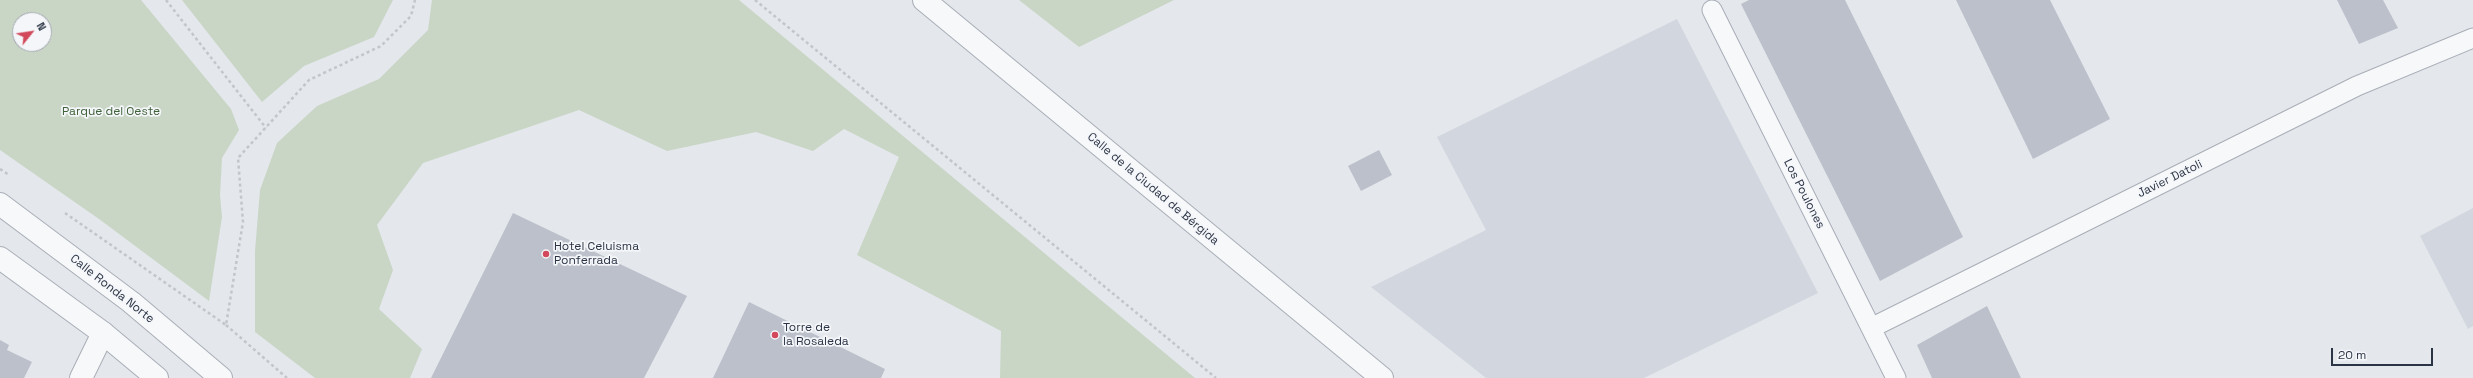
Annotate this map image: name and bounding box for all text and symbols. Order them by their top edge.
north arrow [12,12,52,52]
text: N [34,20,49,33]
park label: Parque del Oeste [62,105,160,119]
street label: Calle de la Ciudad de Bérgida [1084,130,1222,248]
street label: Los Poulones [1780,157,1828,231]
street label: Javier Datoli [2135,157,2205,201]
place label: Hotel Celuisma Ponferrada [554,240,639,268]
marker: Hotel Celuisma Ponferrada [541,249,551,259]
street label: Calle Ronda Norte [67,252,157,326]
place label: Torre de la Rosaleda [783,321,849,349]
marker: Torre de la Rosaleda [770,330,780,340]
scale bar [2333,340,2435,366]
text: 20 m [2338,347,2366,363]

